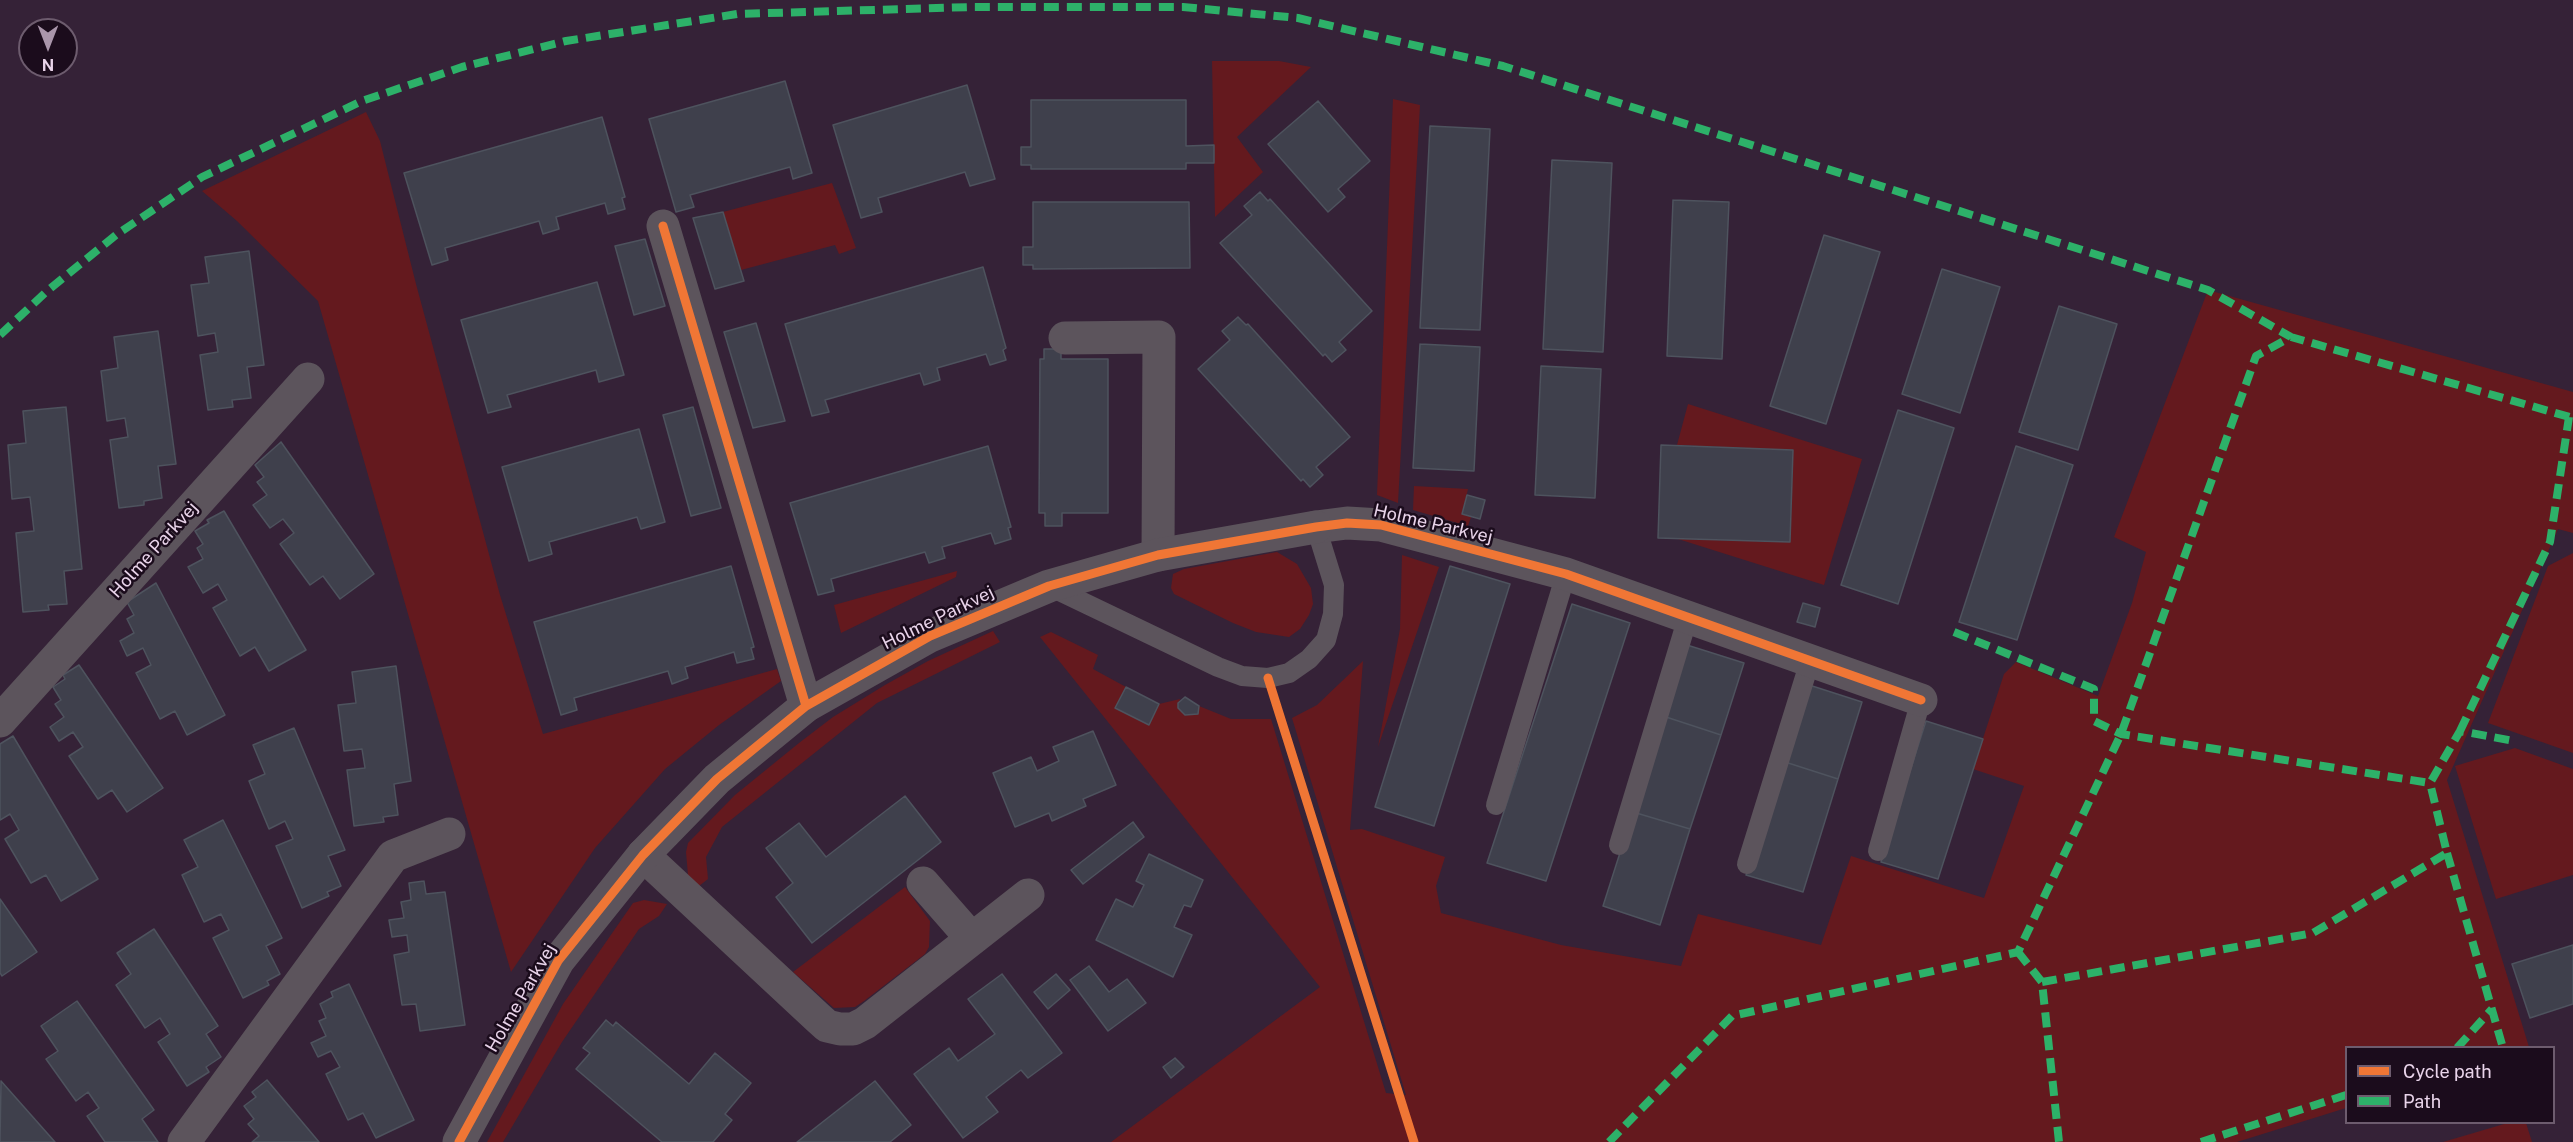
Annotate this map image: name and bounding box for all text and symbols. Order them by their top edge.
north arrow [18,18,78,78]
text: N [42,55,54,74]
street label: Holme Parkvej [105,498,203,602]
street label: Holme Parkvej [1371,500,1495,548]
street label: Holme Parkvej [879,582,997,654]
street label: Holme Parkvej [481,940,561,1056]
legend [2345,1046,2555,1124]
text: Cycle path [2403,1061,2492,1082]
text: Path [2403,1091,2441,1112]

